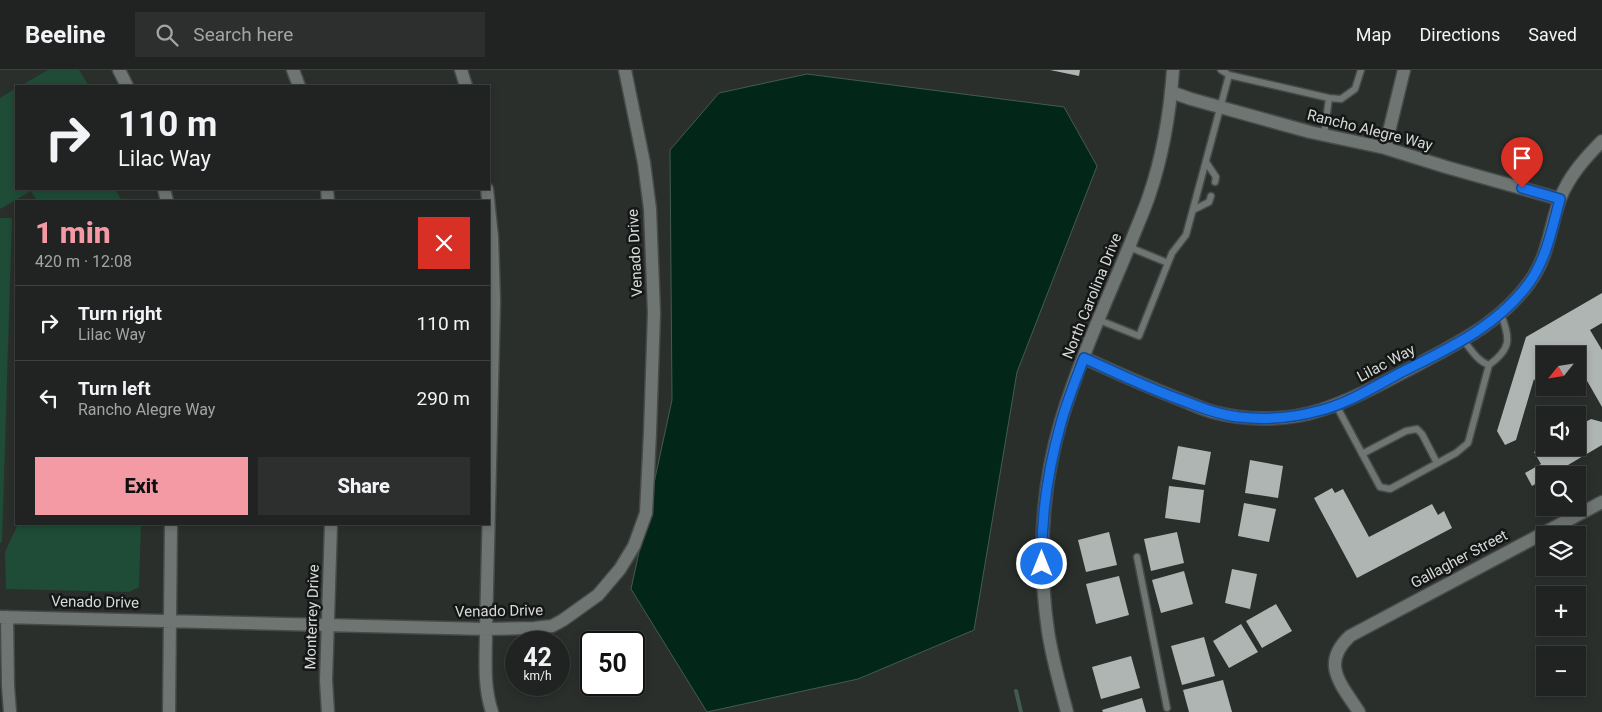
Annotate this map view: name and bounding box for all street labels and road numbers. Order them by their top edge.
street label: Rancho Alegre Way [1305,106,1435,154]
street label: Venado Drive [624,209,646,297]
street label: North Carolina Drive [1059,230,1125,362]
street label: Lilac Way [1354,340,1418,386]
street label: Gallagher Street [1408,526,1510,592]
street label: Monterrey Drive [301,564,323,670]
street label: Venado Drive [51,592,139,612]
street label: Venado Drive [455,601,543,621]

